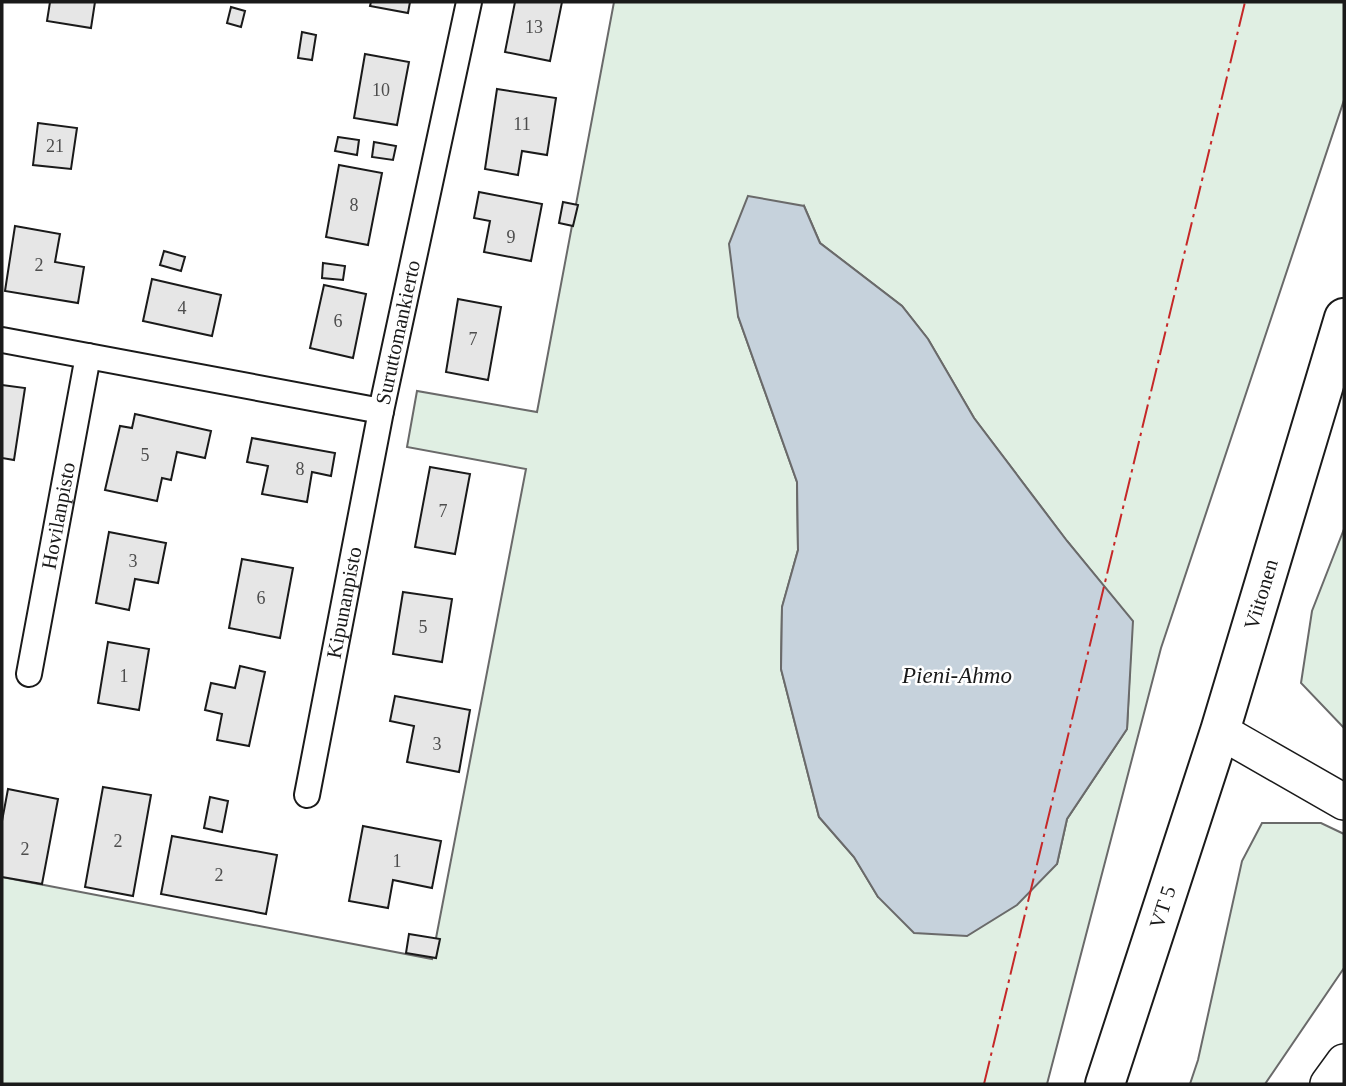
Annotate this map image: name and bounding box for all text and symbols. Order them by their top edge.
house number: 13 [525,17,543,37]
house number: 10 [372,80,390,100]
house number: 11 [513,114,531,134]
house number: 21 [46,136,64,156]
house number: 8 [350,195,359,215]
house number: 9 [507,227,516,247]
house number: 2 [35,255,44,275]
street label: Suruttomankierto [371,258,425,407]
house number: 4 [178,298,187,318]
house number: 6 [334,311,343,331]
house number: 7 [469,329,478,349]
house number: 5 [141,445,150,465]
house number: 8 [296,459,305,479]
street label: Hovilanpisto [37,460,80,571]
house number: 7 [439,501,448,521]
street label: Kipunanpisto [322,545,367,660]
house number: 3 [129,551,138,571]
street label: Viitonen [1239,556,1283,632]
house number: 6 [257,588,266,608]
house number: 5 [419,617,428,637]
water label: Pieni-Ahmo [901,663,1012,688]
house number: 1 [120,666,129,686]
house number: 3 [433,734,442,754]
house number: 2 [114,831,123,851]
house number: 2 [21,839,30,859]
house number: 1 [393,851,402,871]
house number: 2 [215,865,224,885]
street label: VT 5 [1144,883,1181,931]

